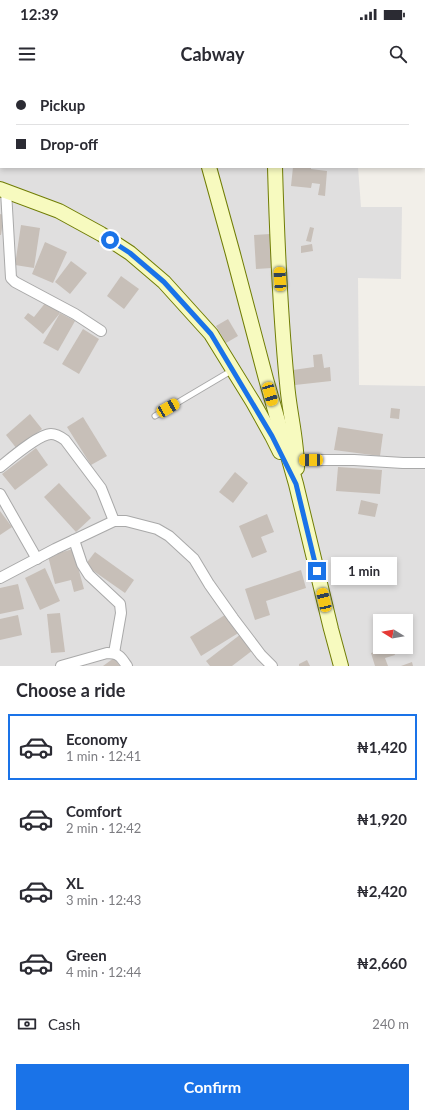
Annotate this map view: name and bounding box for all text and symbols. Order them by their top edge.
text: 12:39 [20,5,59,23]
icon: menu [16,43,38,65]
text: Cabway [181,43,244,65]
icon: search [387,43,409,65]
text: Pickup [40,96,85,114]
text: Drop-off [40,135,98,153]
route start [101,231,119,249]
car [273,267,287,291]
car [261,381,279,407]
car [155,397,181,419]
car [299,454,323,466]
callout: 1 min [331,557,397,585]
route end [308,562,326,580]
text: 1 min [348,563,380,579]
car [315,587,333,613]
north arrow [373,614,413,654]
map controls [373,614,413,654]
text: Choose a ride [16,679,125,701]
icon: car [18,729,54,765]
text: Economy [66,730,127,748]
text: ₦1,420 [357,738,407,756]
text: 1 min · 12:41 [66,748,141,764]
icon: car [18,801,54,837]
text: Comfort [66,802,122,820]
text: ₦1,920 [357,810,407,828]
text: 2 min · 12:42 [66,820,141,836]
icon: car [18,873,54,909]
text: XL [66,874,84,892]
text: ₦2,420 [357,882,407,900]
text: 3 min · 12:43 [66,892,141,908]
icon: car [18,945,54,981]
text: Green [66,946,107,964]
text: ₦2,660 [357,954,407,972]
text: 4 min · 12:44 [66,964,141,980]
icon: cash [16,1013,38,1035]
text: Cash [48,1015,80,1033]
text: 240 m [372,1016,409,1032]
button: Confirm [16,1064,409,1110]

